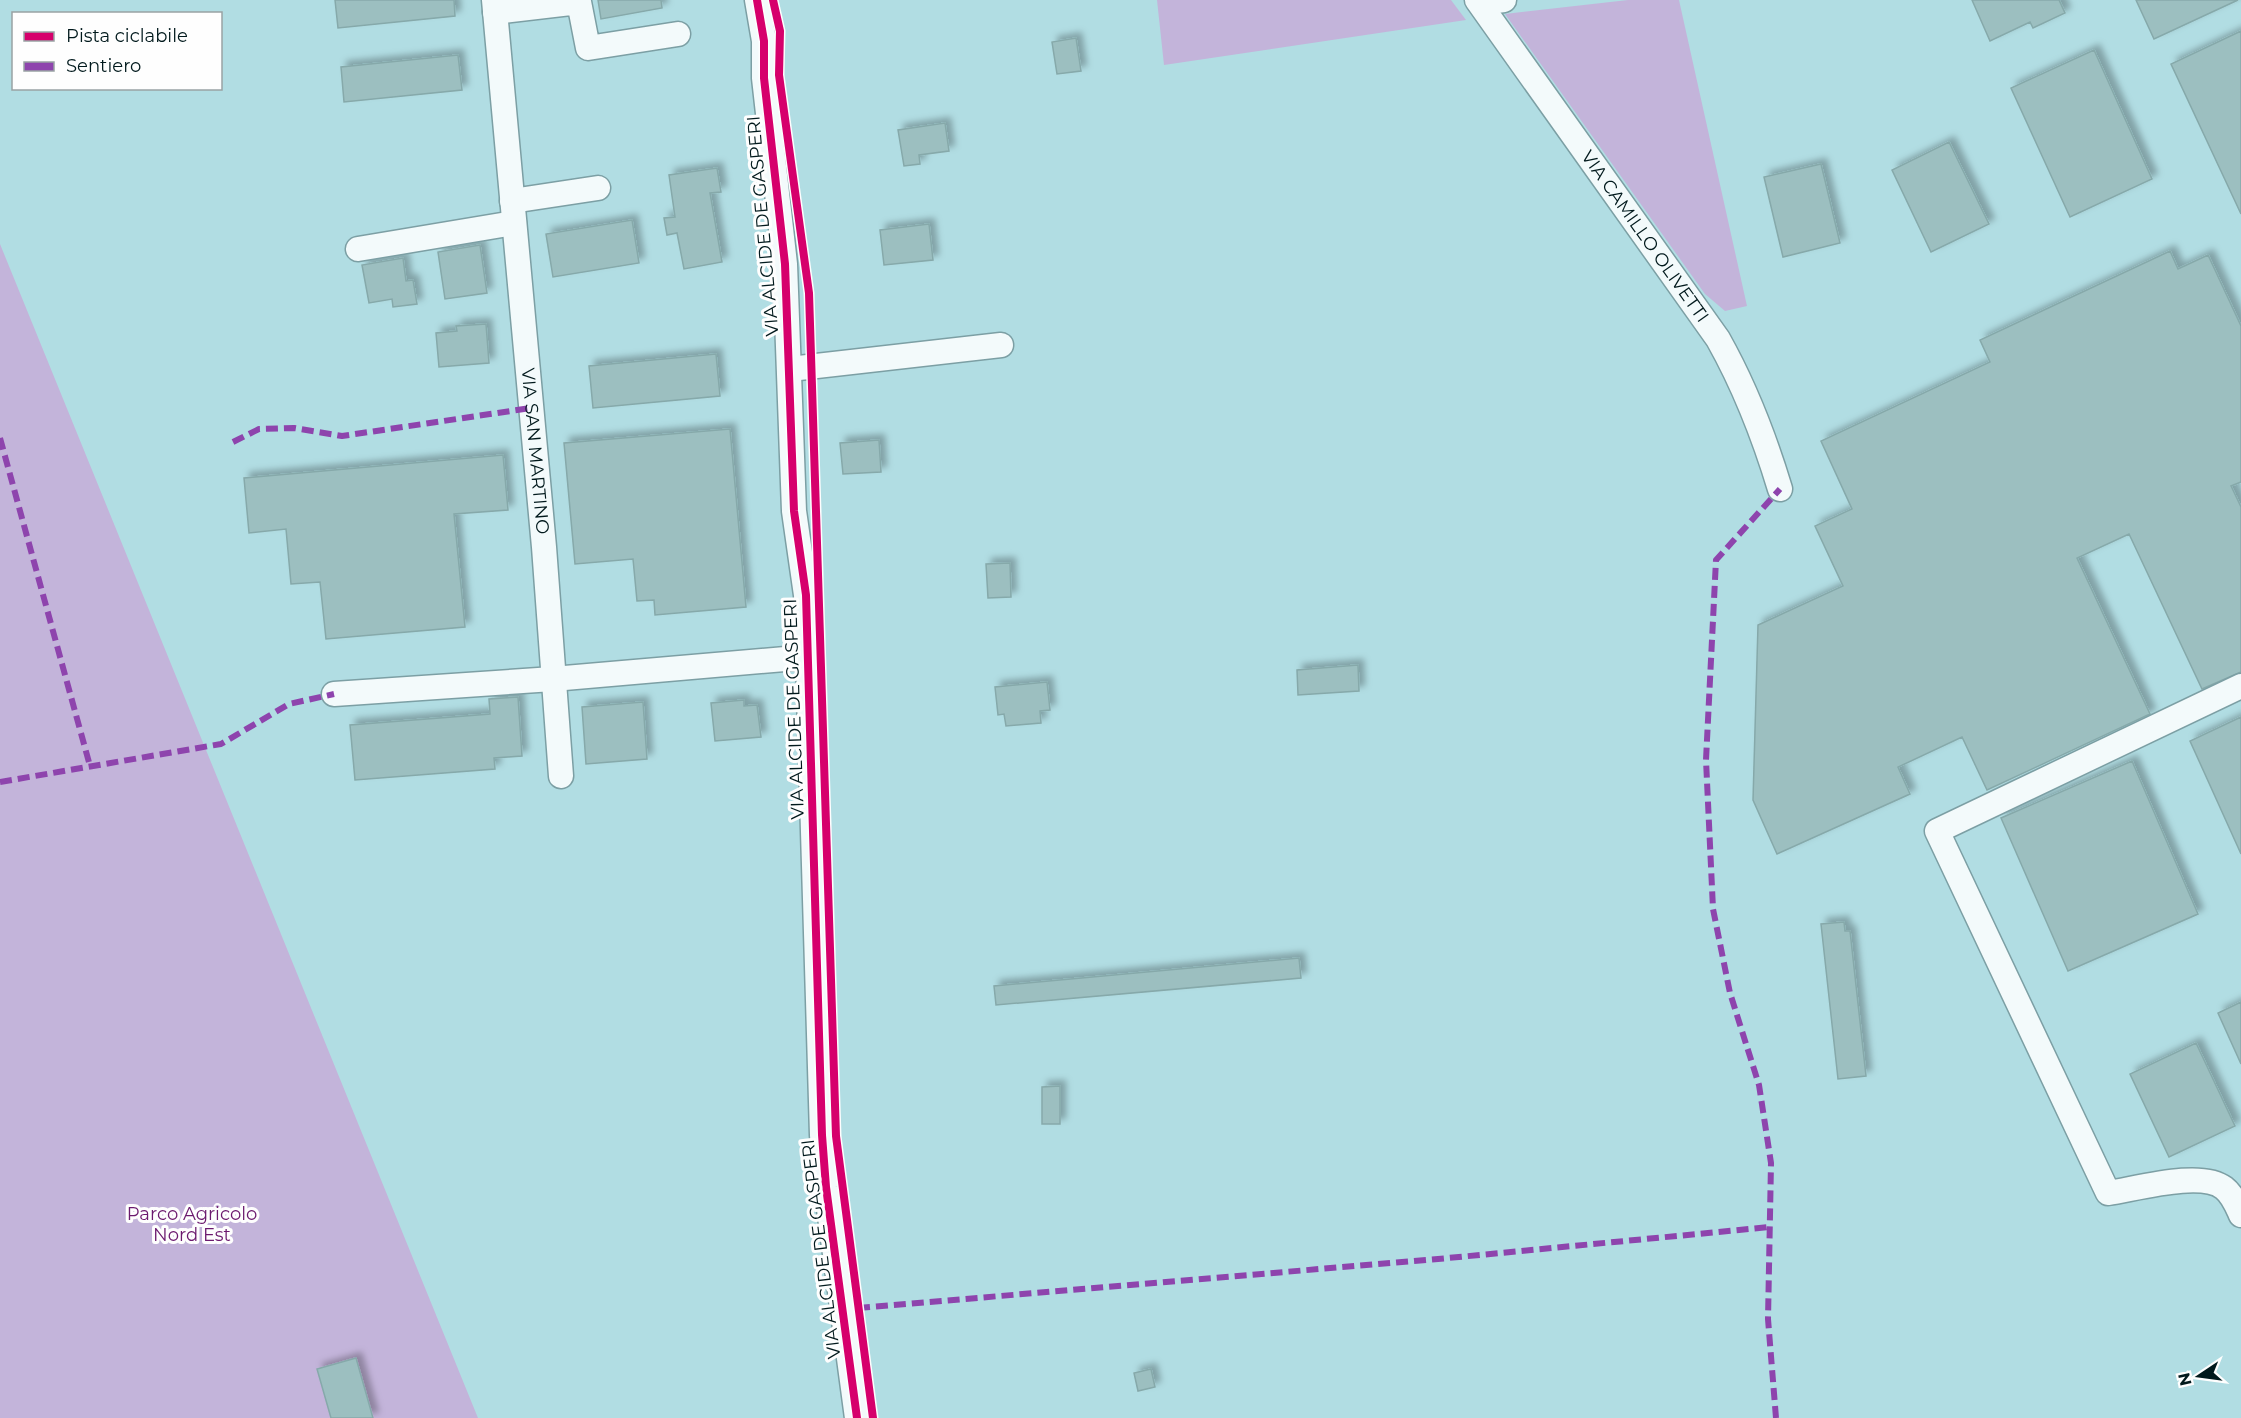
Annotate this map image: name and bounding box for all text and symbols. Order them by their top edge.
legend [12,12,222,90]
text: Pista ciclabile [66,25,188,47]
text: Sentiero [66,55,141,77]
street label: VIA ALCIDE DE GASPERI [742,115,784,337]
street label: VIA CAMILLO OLIVETTI [1576,146,1714,327]
street label: VIA SAN MARTINO [517,367,554,535]
street label: VIA ALCIDE DE GASPERI [779,598,809,820]
street label: VIA ALCIDE DE GASPERI [797,1138,845,1360]
park label: Parco Agricolo Nord Est [127,1203,257,1246]
north arrow [2169,1346,2229,1406]
text: N [2174,1371,2196,1388]

